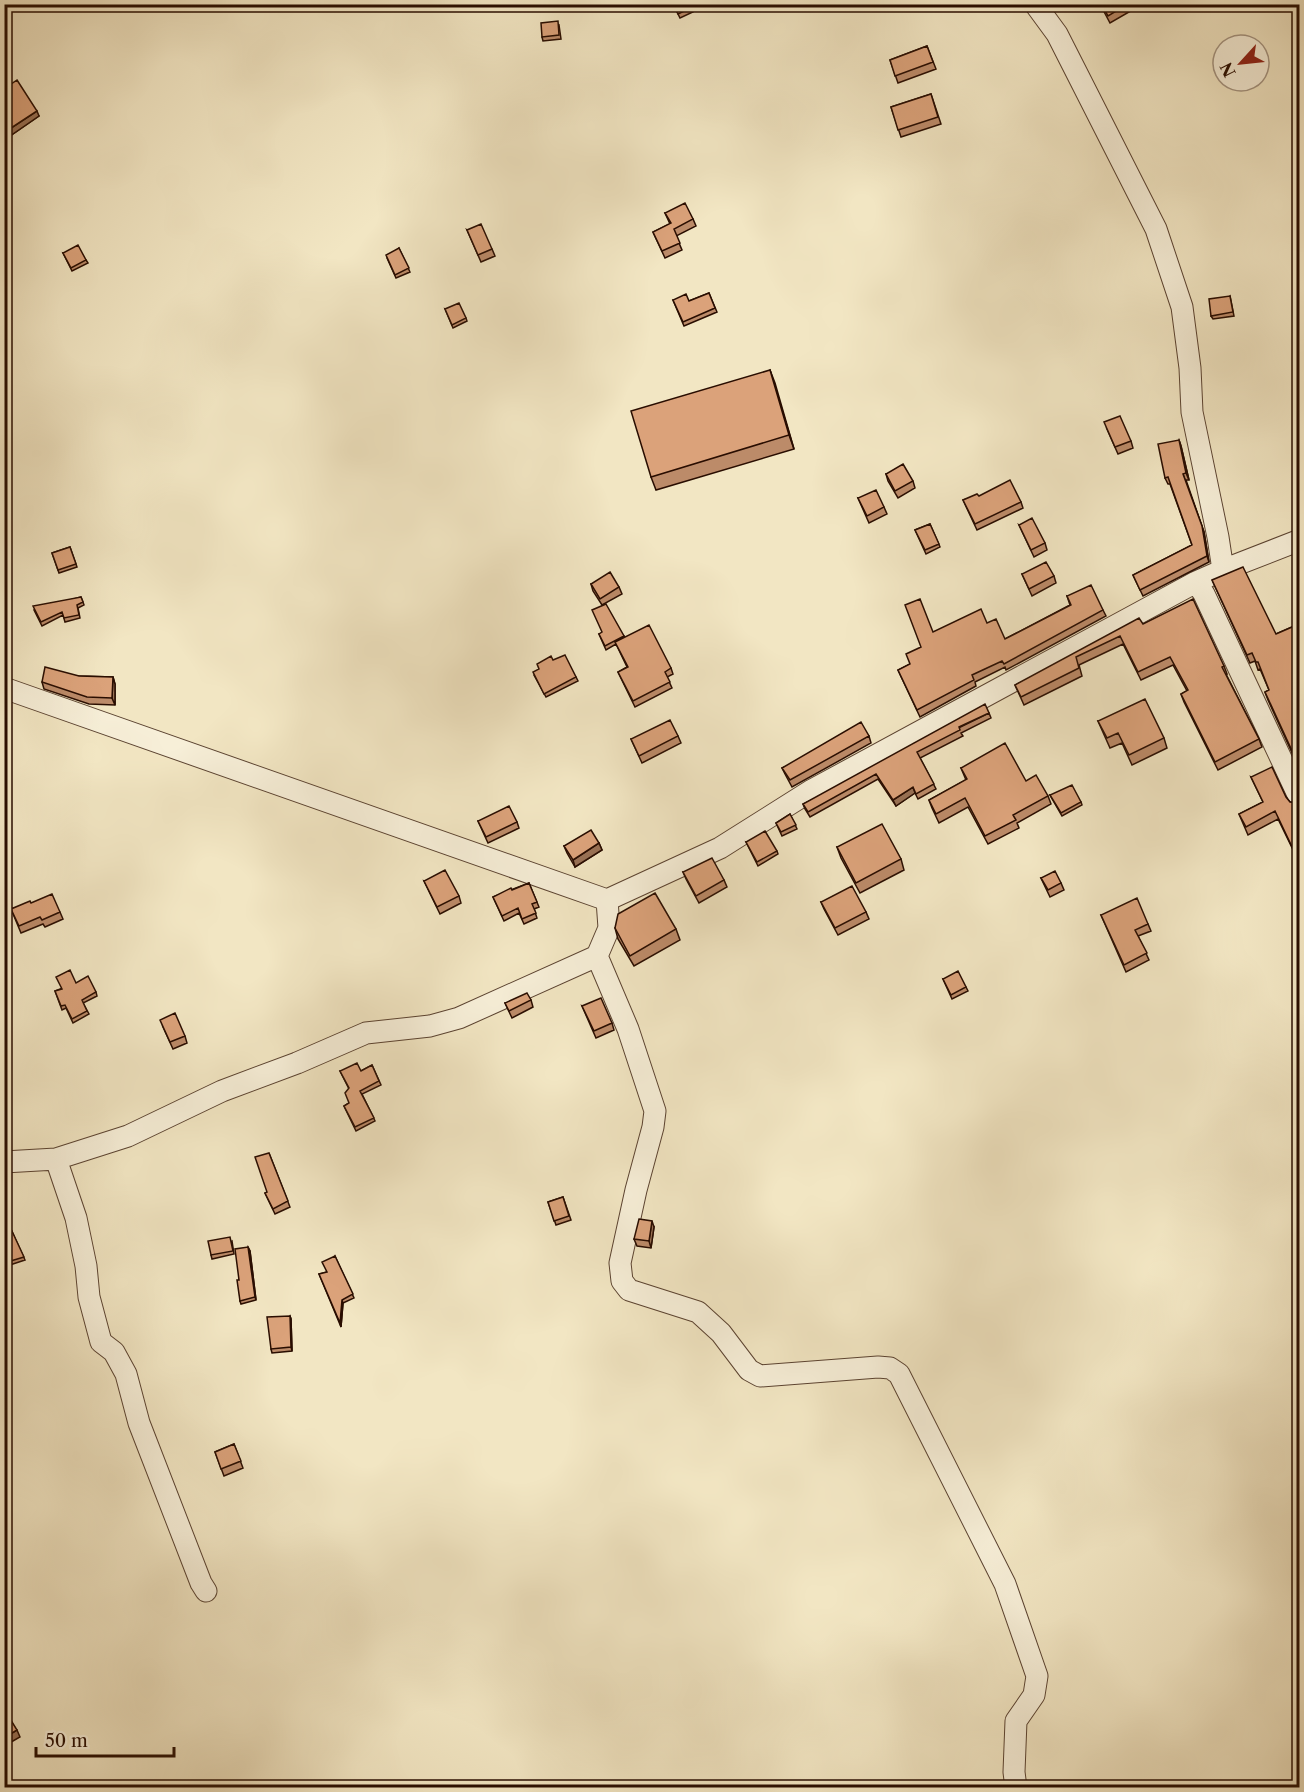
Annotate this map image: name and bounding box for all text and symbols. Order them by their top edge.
north arrow [1211,33,1271,93]
text: N [1216,59,1240,81]
scale bar [36,1720,174,1758]
text: 50 m [45,1730,88,1752]

